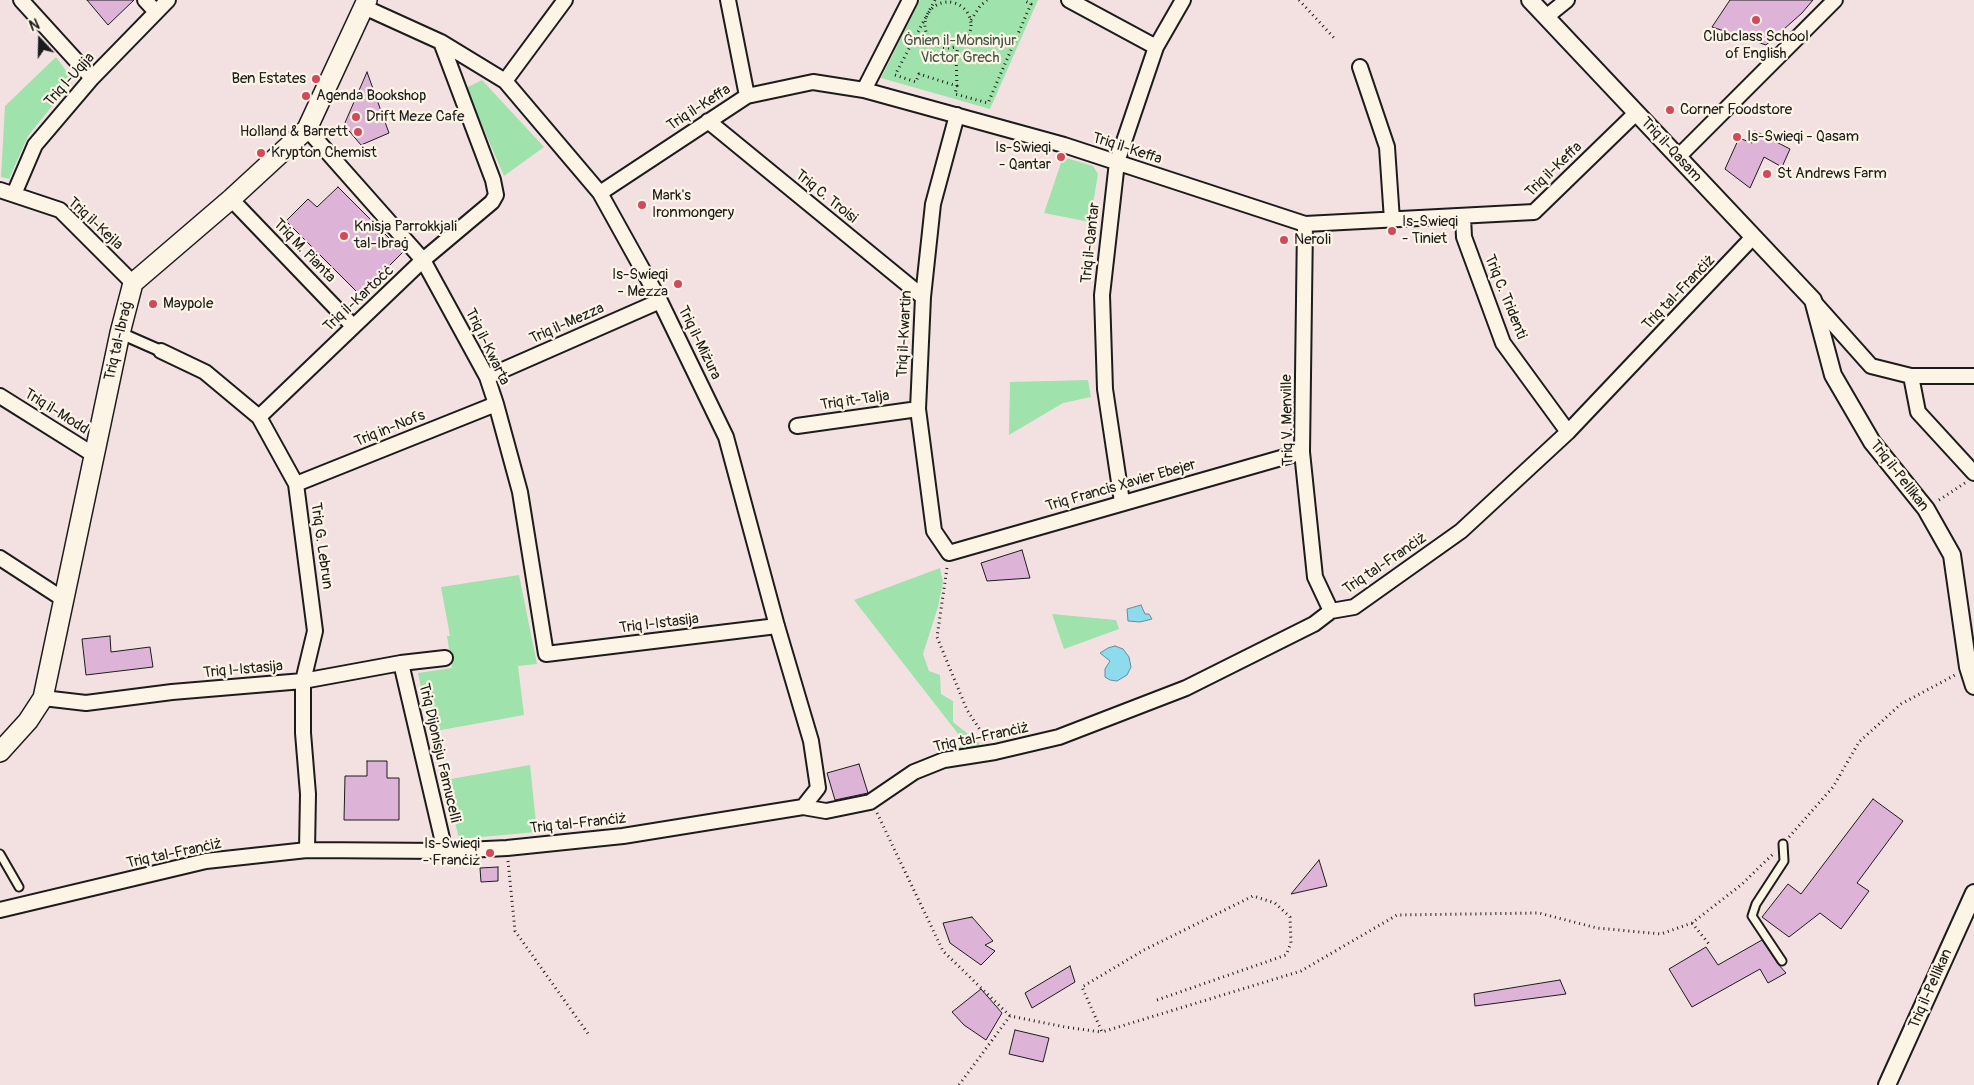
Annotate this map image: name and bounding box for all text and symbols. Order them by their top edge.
marker: Clubclass School of English [1750,14,1762,26]
north arrow [15,15,65,65]
text: N [27,16,42,35]
place label: Clubclass School of English [1703,28,1809,63]
park label: Ġnien il-Monsinjur Victor Grech [903,32,1017,67]
street label: Triq l-Uqija [41,49,99,111]
place label: Ben Estates [231,70,306,88]
marker: Ben Estates [310,73,322,85]
street label: Triq il-Keffa [664,81,734,135]
place label: Agenda Bookshop [316,87,426,105]
marker: Agenda Bookshop [300,90,312,102]
place label: Corner Foodstore [1680,101,1792,119]
marker: Corner Foodstore [1664,104,1676,116]
place label: Drift Meze Cafe [366,108,464,126]
marker: Drift Meze Cafe [350,111,362,123]
street label: Triq il-Qasam [1636,114,1706,186]
place label: Holland & Barrett [240,123,348,141]
marker: Holland & Barrett [352,126,364,138]
place label: Is-Swieqi - Qasam [1747,128,1859,146]
street label: Triq il-Keffa [1090,129,1164,169]
marker: Is-Swieqi - Qasam [1731,131,1743,143]
place label: Is-Swieqi - Qantar [995,139,1051,174]
street label: Triq il-Keffa [1522,139,1586,201]
place label: Krypton Chemist [271,144,377,162]
marker: Krypton Chemist [255,147,267,159]
marker: Is-Swieqi - Qantar [1055,151,1067,163]
place label: St Andrews Farm [1777,165,1887,183]
street label: Triq C. Troisi [791,166,861,228]
marker: St Andrews Farm [1761,168,1773,180]
place label: Mark's Ironmongery [652,187,734,222]
street label: Triq il-Kejla [64,194,126,254]
marker: Mark's Ironmongery [636,199,648,211]
street label: Triq il-Qantar [1078,202,1104,284]
place label: Is-Swieqi - Tiniet [1402,213,1458,248]
street label: Triq M. Pianta [269,215,339,287]
place label: Knisja Parrokkjali tal-Ibraġ [354,218,457,253]
marker: Is-Swieqi - Tiniet [1386,225,1398,237]
marker: Knisja Parrokkjali tal-Ibraġ [338,230,350,242]
place label: Neroli [1294,231,1331,249]
marker: Neroli [1278,234,1290,246]
street label: Triq C. Tridenti [1480,252,1530,342]
street label: Triq tal-Franċiż [1639,252,1719,334]
street label: Triq il-Kartoċċ [320,262,398,336]
place label: Is-Swieqi - Mezza [612,266,668,301]
marker: Is-Swieqi - Mezza [672,278,684,290]
street label: Triq il-Kwartin [894,290,916,378]
place label: Maypole [163,295,213,313]
marker: Maypole [147,298,159,310]
street label: Triq tal-Ibraġ [101,300,137,382]
street label: Triq il-Mezza [527,300,607,348]
street label: Triq il-Miżura [673,303,725,383]
street label: Triq il-Kwarta [461,306,513,388]
street label: Triq V. Menville [1278,374,1298,466]
street label: Triq il-Modd [21,385,91,439]
street label: Triq it-Talja [819,387,891,415]
street label: Triq in-Nofs [352,407,428,451]
street label: Triq il-Pellikan [1866,437,1932,515]
street label: Triq Francis Xavier Ebejer [1044,456,1198,516]
street label: Triq G. Lebrun [306,502,336,590]
street label: Triq tal-Franċiż [1340,529,1430,599]
street label: Triq l-Istasija [618,610,700,638]
street label: Triq l-Istasija [202,658,284,682]
street label: Triq Dijonisju Famucelli [414,682,464,824]
street label: Triq tal-Franċiż [932,719,1030,757]
street label: Triq tal-Franċiż [529,810,627,838]
street label: Triq tal-Franċiż [125,835,223,873]
place label: Is-Swieqi - Franċiż [423,835,480,870]
marker: Is-Swieqi - Franċiż [484,847,496,859]
street label: Triq il-Pellikan [1905,946,1957,1032]

